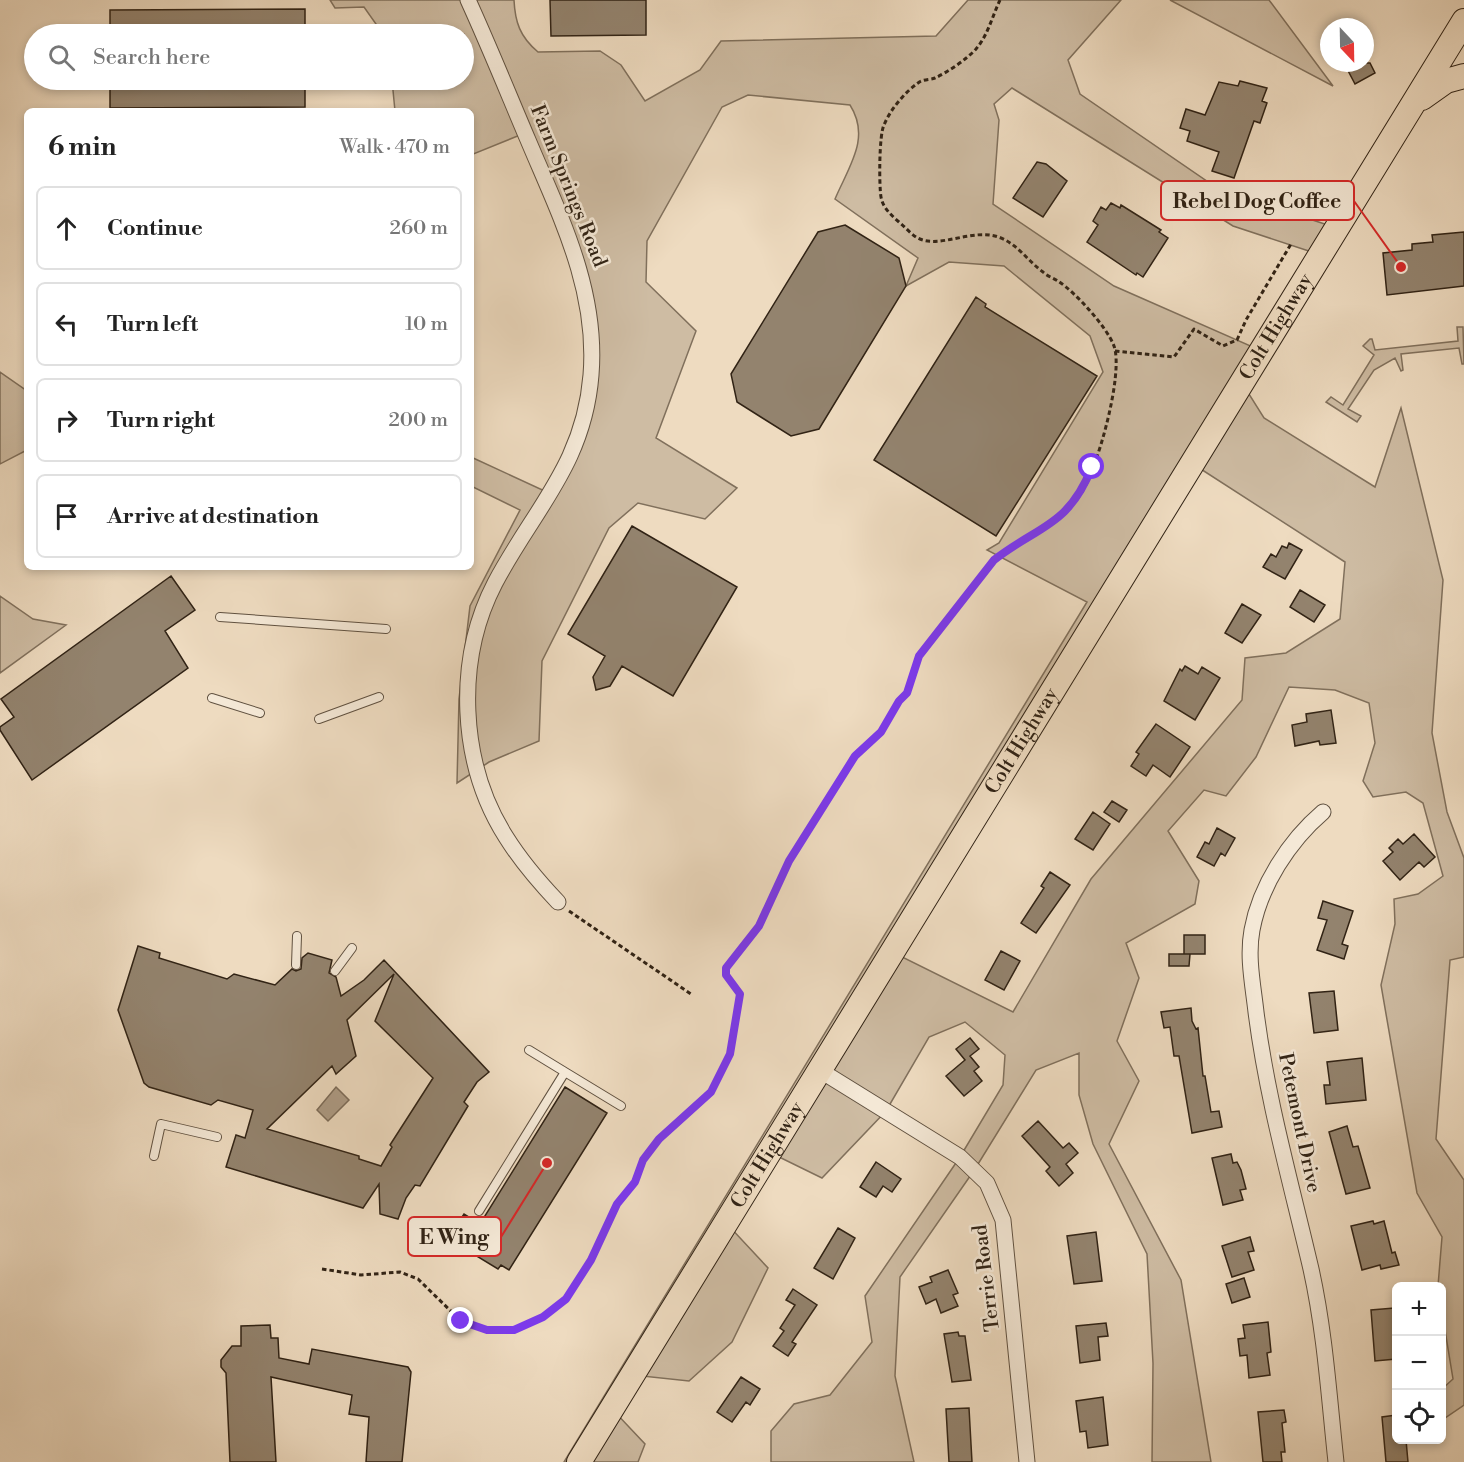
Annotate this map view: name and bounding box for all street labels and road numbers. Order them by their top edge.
street label: Farm Springs Road [524,101,612,271]
street label: Colt Highway [1234,269,1318,385]
street label: Colt Highway [980,683,1064,799]
street label: Petemont Drive [1272,1051,1326,1195]
street label: Colt Highway [725,1097,810,1213]
street label: Terrie Road [968,1222,1006,1333]

